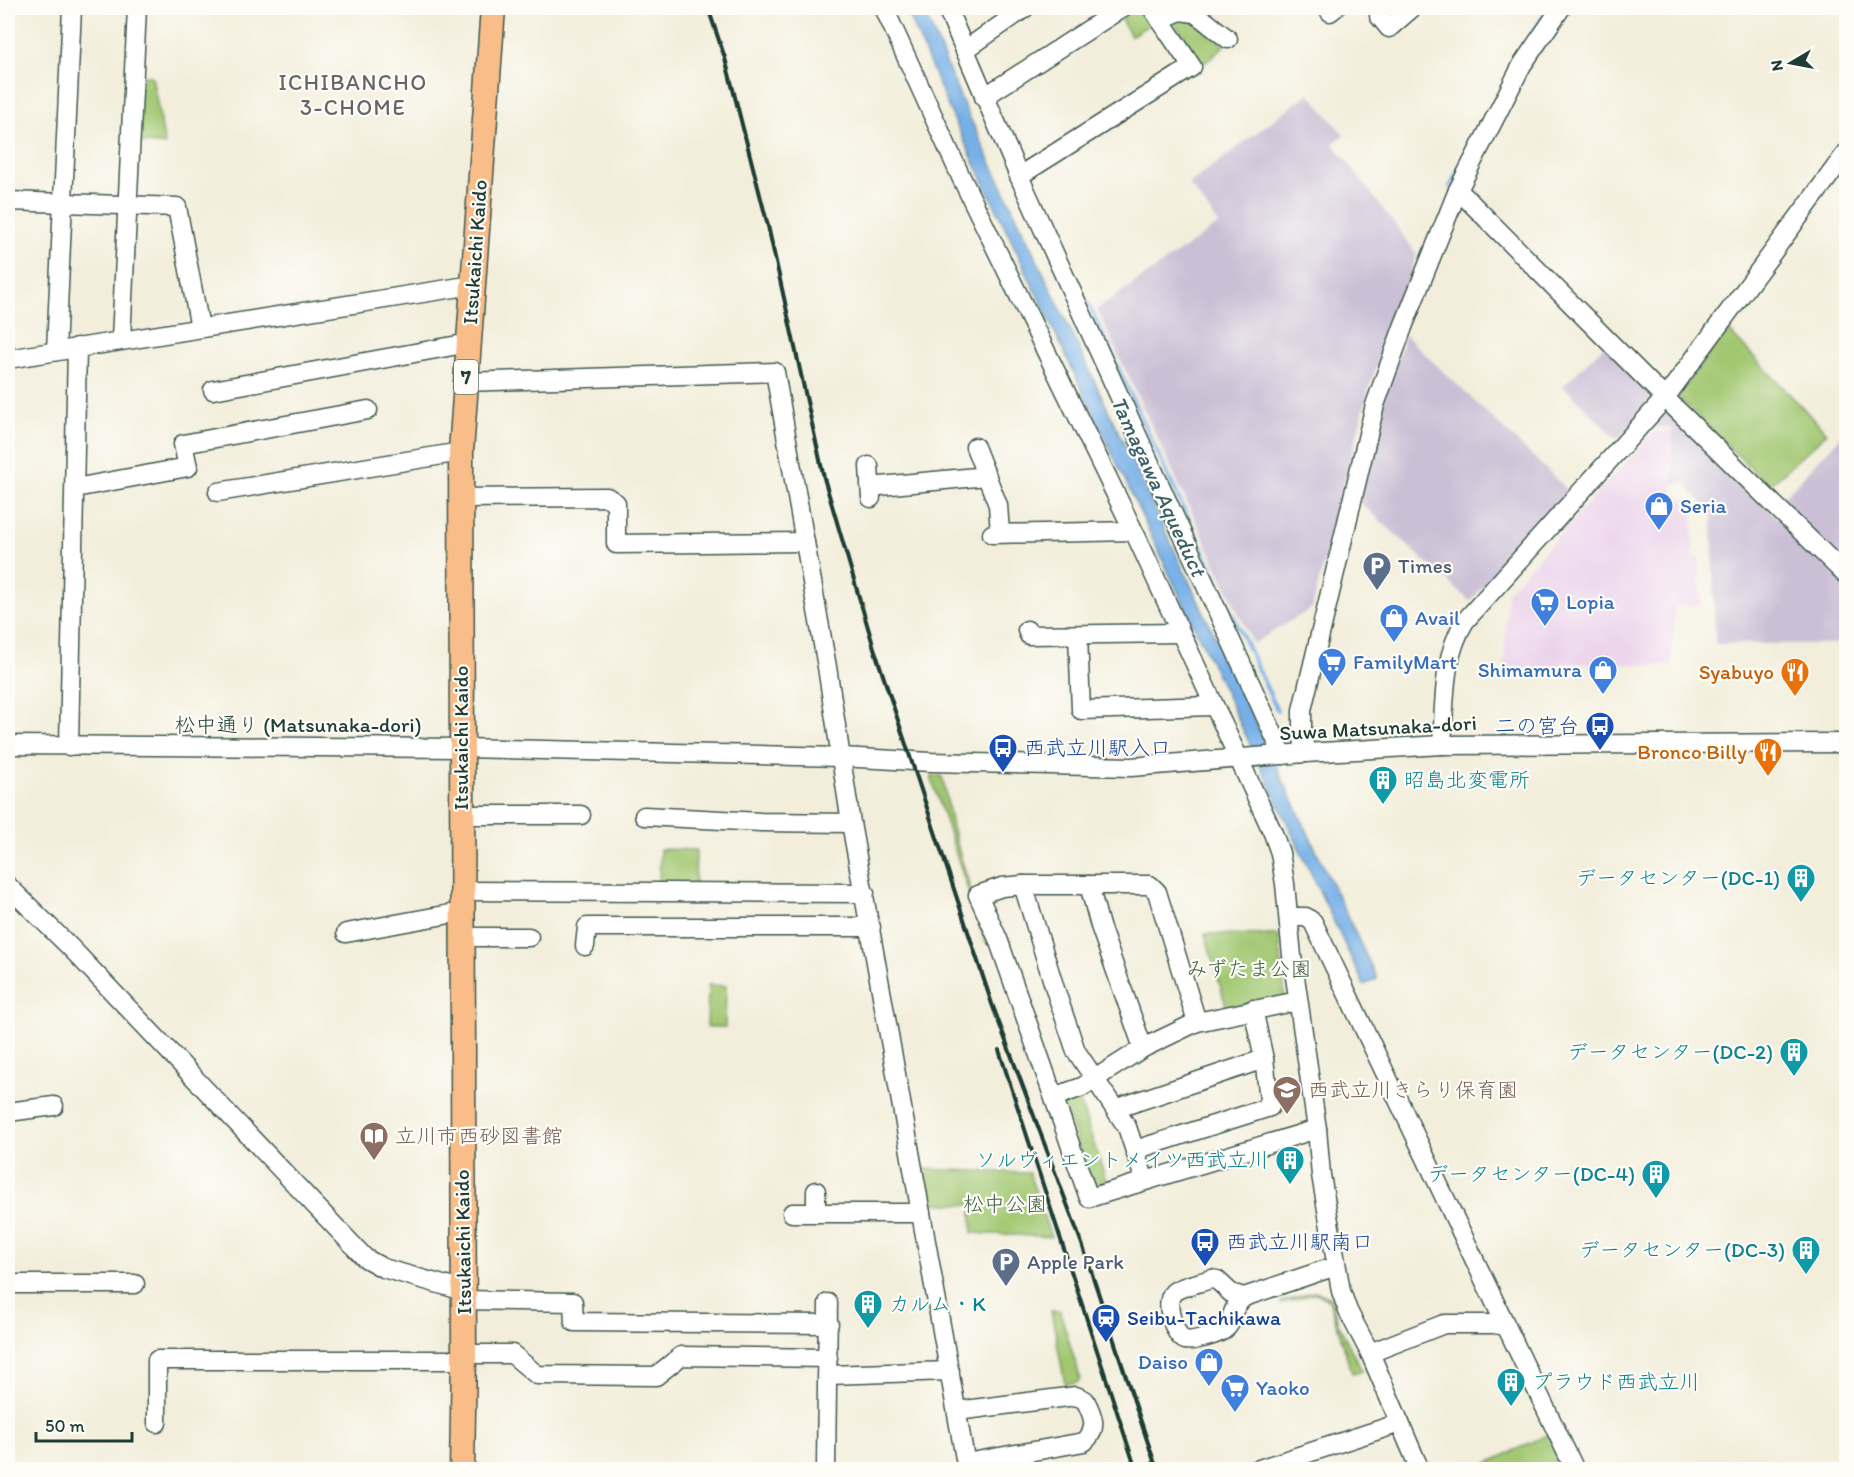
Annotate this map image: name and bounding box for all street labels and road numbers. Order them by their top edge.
street label: Itsukaichi Kaido [457,179,492,325]
road number: 7 [454,360,478,394]
street label: Itsukaichi Kaido [448,665,473,811]
street label: Suwa Matsunaka-dori [1279,710,1477,745]
street label: 松中通り (Matsunaka-dori) [174,712,422,737]
street label: Itsukaichi Kaido [449,1169,476,1315]

